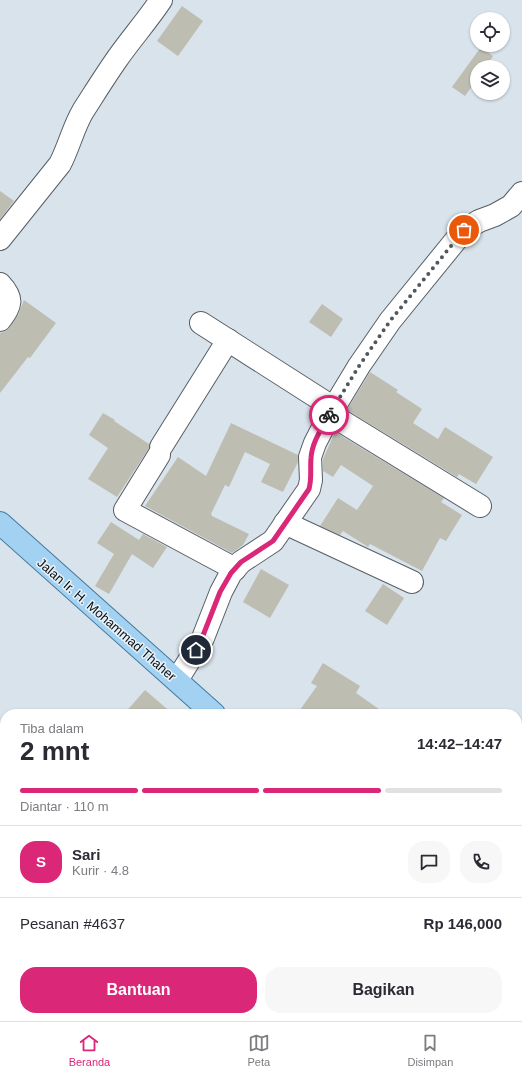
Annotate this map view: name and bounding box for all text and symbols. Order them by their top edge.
map controls [470,12,510,100]
button: locate [470,12,510,52]
button: layers [470,60,510,100]
pin [447,213,481,247]
icon: bag [453,219,475,241]
courier [309,395,349,435]
icon: bike [318,404,340,426]
street label: Jalan Ir. H. Mohammad Thaher [34,555,180,684]
pin [179,633,213,667]
icon: home [185,639,207,661]
text: Tiba dalam [20,721,84,736]
text: 14:42–14:47 [417,735,502,752]
text: 2 mnt [20,736,89,766]
text: Diantar · 110 m [20,799,109,814]
button: chat [408,841,450,883]
button: phone [460,841,502,883]
text: Sari [72,846,100,863]
text: S [36,853,46,870]
text: Kurir · 4.8 [72,863,129,878]
text: Pesanan #4637 [20,915,125,932]
text: Rp 146,000 [424,915,502,932]
button: Bantuan [20,967,257,1013]
button: Bagikan [265,967,502,1013]
tab: Beranda [69,1032,110,1068]
tab: Peta [248,1032,270,1068]
tab: Disimpan [407,1032,453,1068]

